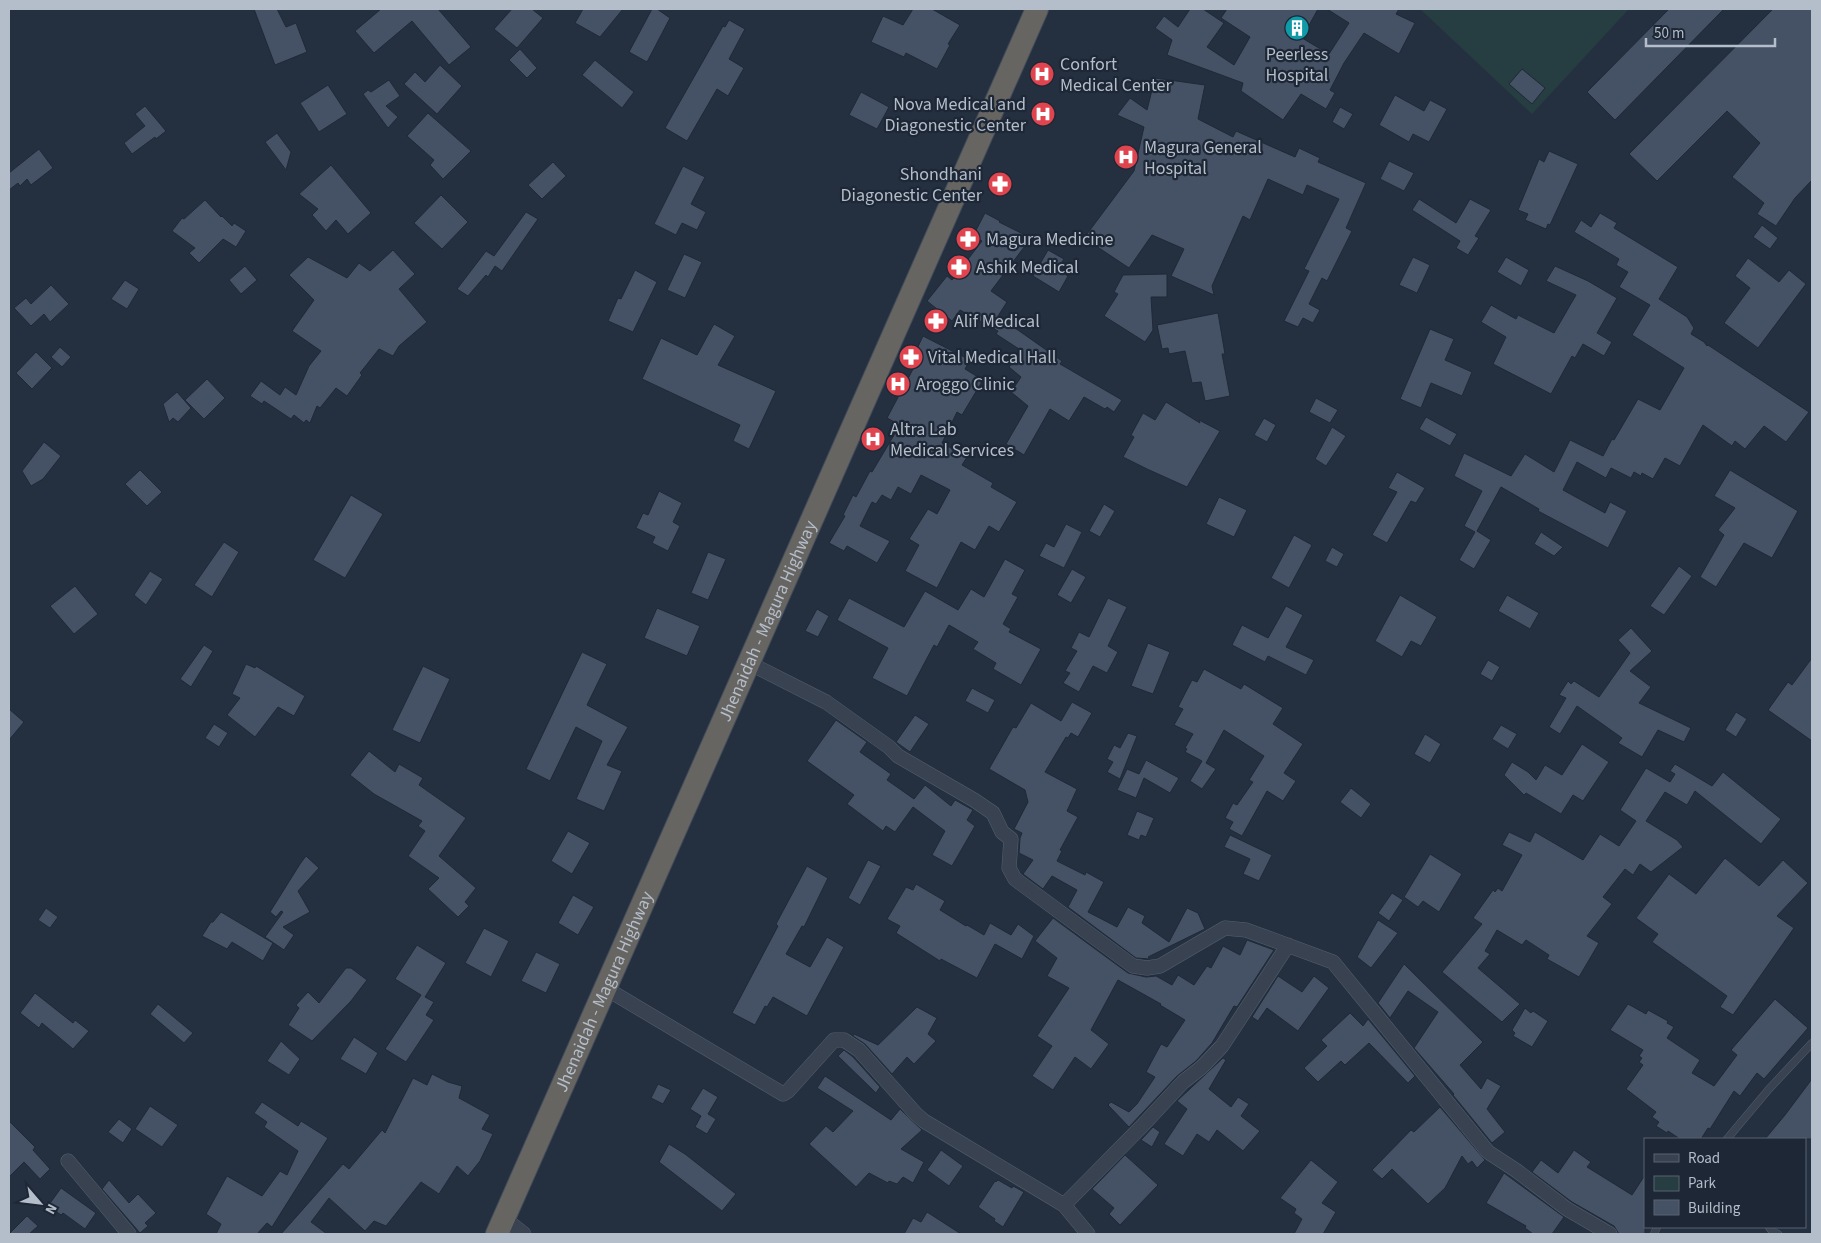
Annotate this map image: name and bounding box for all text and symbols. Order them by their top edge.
building icon: Peerless Hospital [1284,15,1310,41]
scale bar [1646,15,1775,47]
text: 50 m [1654,23,1684,44]
place label: Peerless Hospital [1266,42,1328,88]
place label: Confort Medical Center [1060,52,1173,98]
hospital icon: Confort Medical Center [1029,61,1055,87]
place label: Nova Medical and Diagonestic Center [885,92,1027,138]
hospital icon: Nova Medical and Diagonestic Center [1030,101,1056,127]
place label: Magura General Hospital [1144,135,1262,181]
hospital icon: Magura General Hospital [1113,144,1139,170]
place label: Shondhani Diagonestic Center [841,162,983,208]
pharmacy icon: Shondhani Diagonestic Center [987,171,1013,197]
pharmacy icon: Magura Medicine [955,226,981,252]
place label: Magura Medicine [986,227,1113,252]
pharmacy icon: Ashik Medical [946,254,972,280]
place label: Ashik Medical [976,255,1079,280]
pharmacy icon: Alif Medical [923,308,949,334]
place label: Alif Medical [954,309,1040,334]
pharmacy icon: Vital Medical Hall [898,344,924,370]
place label: Vital Medical Hall [928,345,1056,370]
hospital icon: Aroggo Clinic [885,371,911,397]
place label: Aroggo Clinic [916,372,1015,397]
place label: Altra Lab Medical Services [890,417,1014,463]
hospital icon: Altra Lab Medical Services [860,426,886,452]
street label: Jhenaidah - Magura Highway [712,516,823,725]
street label: Jhenaidah - Magura Highway [549,887,659,1096]
legend [1644,1138,1806,1228]
text: Road [1688,1148,1720,1169]
text: Park [1688,1173,1717,1194]
north arrow [15,1178,65,1228]
text: Building [1688,1198,1741,1219]
text: N [40,1200,62,1217]

